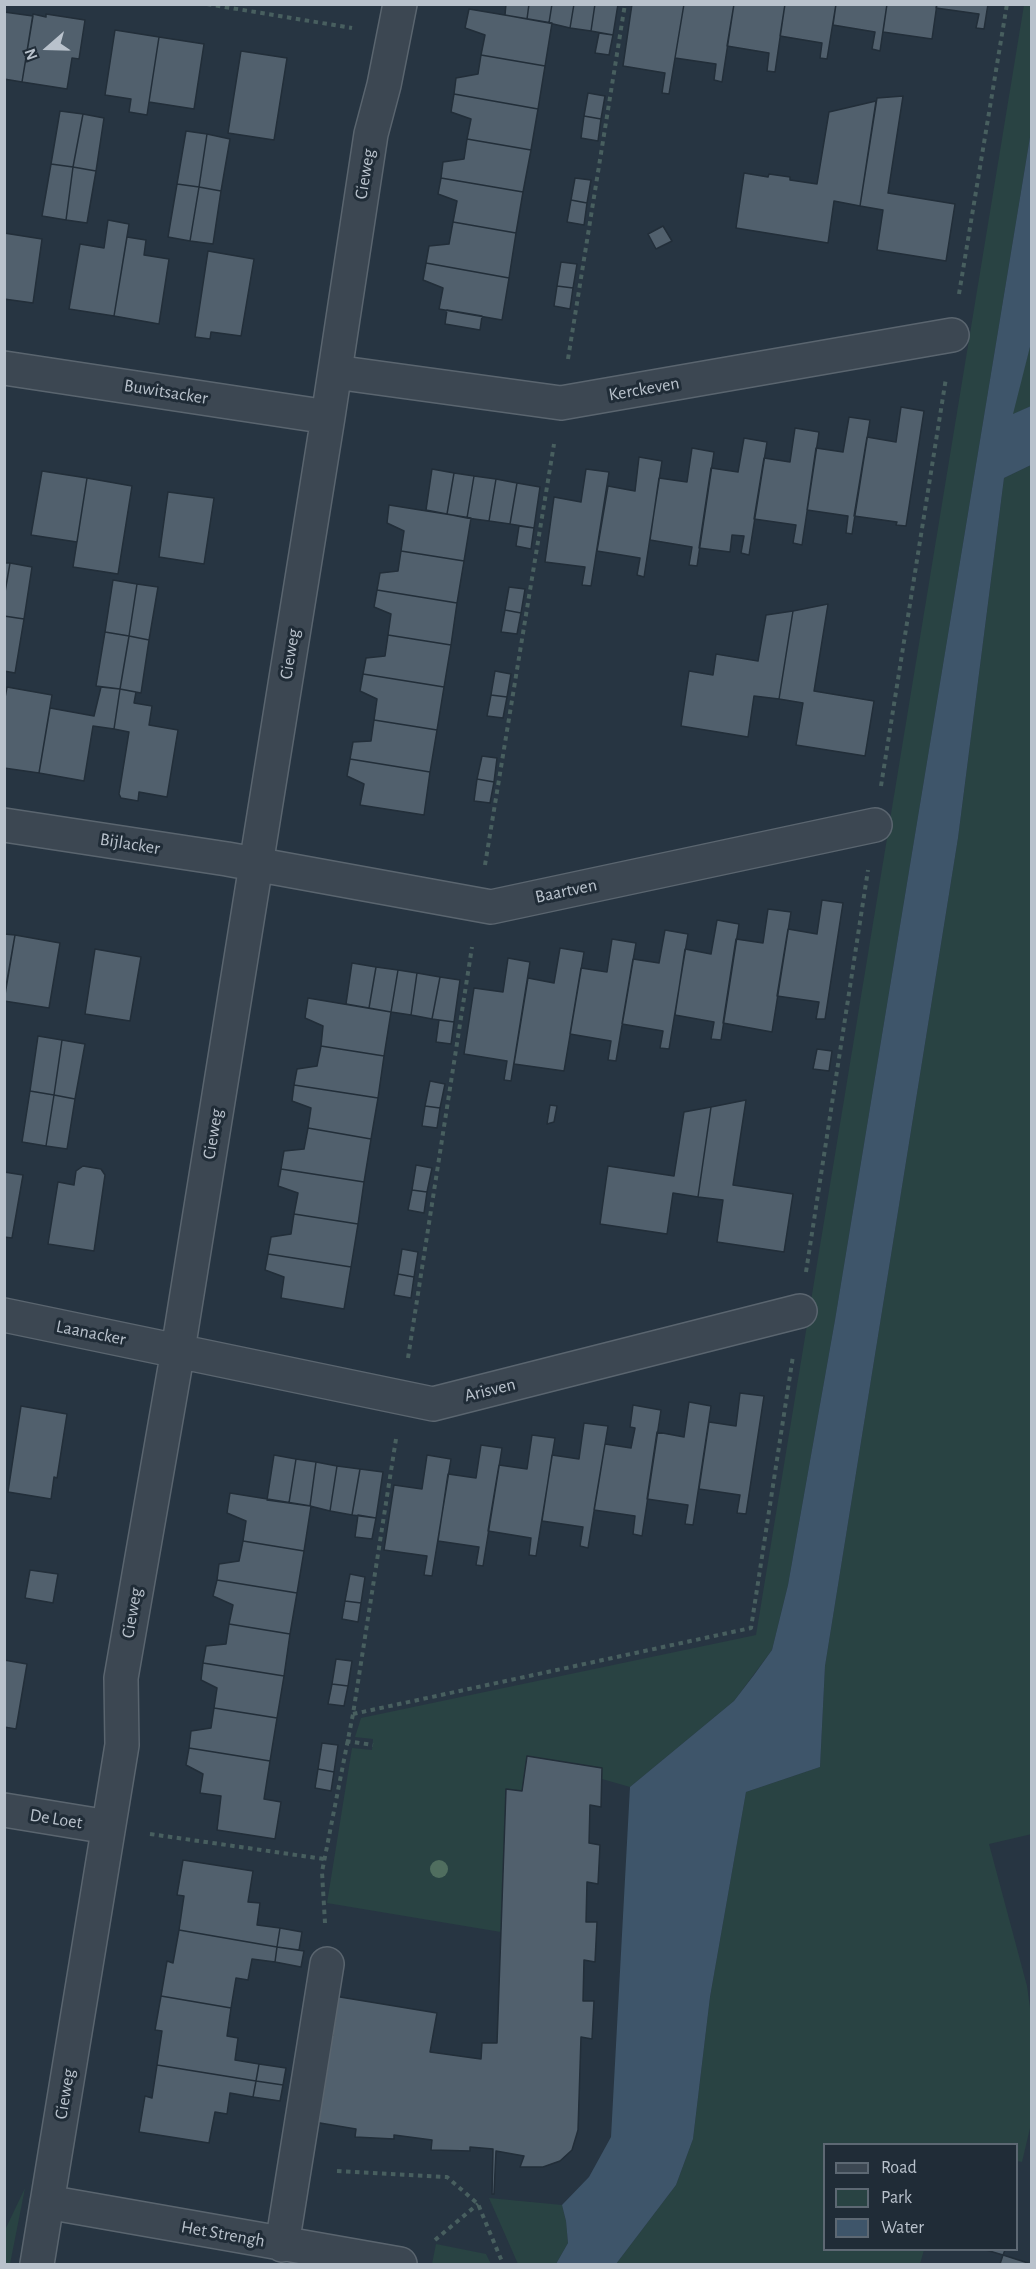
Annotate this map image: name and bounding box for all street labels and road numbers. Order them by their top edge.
street label: Cieweg [350,147,380,201]
street label: Kerckeven [607,372,681,406]
street label: Buwitsacker [122,375,210,409]
street label: Cieweg [275,627,305,681]
street label: Bijlacker [98,829,162,859]
street label: Baartven [533,874,599,908]
street label: Cieweg [198,1107,228,1161]
street label: Laanacker [54,1316,128,1350]
street label: Arisven [462,1373,518,1407]
street label: Cieweg [117,1586,147,1640]
street label: De Loet [28,1804,84,1834]
street label: Cieweg [50,2067,80,2121]
street label: Het Strengh [179,2216,267,2252]

